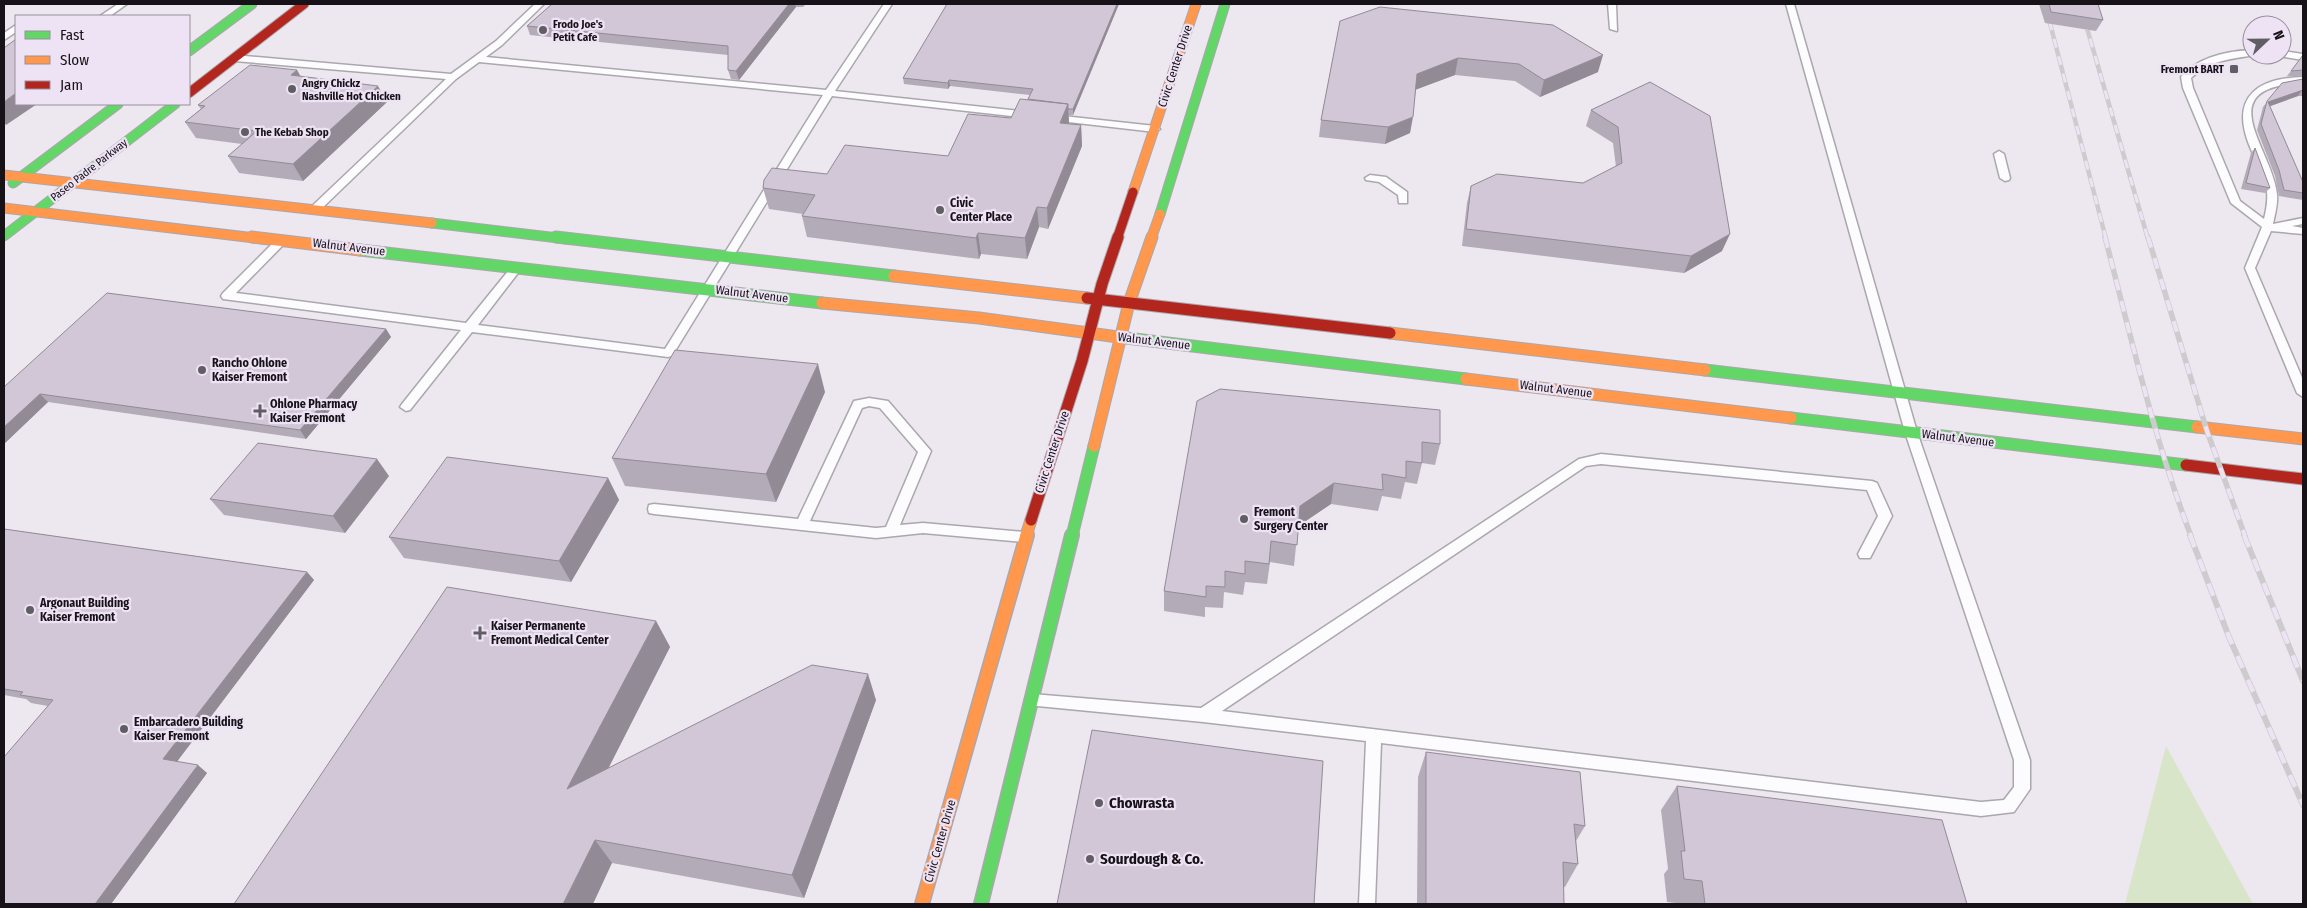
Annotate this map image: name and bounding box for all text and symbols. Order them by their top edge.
legend [15,15,190,105]
north arrow [2242,15,2292,65]
place label: Frodo Joe's Petit Cafe [553,18,603,44]
street label: Civic Center Drive [1155,23,1195,109]
marker: Frodo Joe's Petit Cafe [537,24,549,36]
text: Fast [60,26,84,44]
text: N [2269,28,2288,42]
text: Slow [60,51,89,69]
place label: Fremont BART [2161,63,2225,76]
marker: Fremont BART [2228,63,2240,75]
text: Jam [60,76,83,94]
place label: Angry Chickz Nashville Hot Chicken [301,77,401,103]
marker: Angry Chickz Nashville Hot Chicken [286,83,298,95]
marker: The Kebab Shop [239,126,251,138]
place label: The Kebab Shop [255,126,329,139]
street label: Paseo Padre Parkway [48,136,130,204]
place label: Civic Center Place [950,196,1012,224]
marker: Civic Center Place [934,204,946,216]
street label: Walnut Avenue [312,236,386,258]
street label: Walnut Avenue [715,283,789,305]
street label: Walnut Avenue [1117,330,1191,352]
place label: Rancho Ohlone Kaiser Fremont [212,356,288,384]
marker: Rancho Ohlone Kaiser Fremont [196,364,208,376]
street label: Walnut Avenue [1519,378,1593,400]
place label: Ohlone Pharmacy Kaiser Fremont [270,397,358,425]
marker: Ohlone Pharmacy Kaiser Fremont [254,405,266,417]
street label: Civic Center Drive [1032,409,1072,495]
street label: Walnut Avenue [1921,427,1995,449]
place label: Fremont Surgery Center [1254,505,1329,533]
marker: Fremont Surgery Center [1238,513,1250,525]
place label: Argonaut Building Kaiser Fremont [39,596,129,624]
marker: Argonaut Building Kaiser Fremont [24,604,36,616]
place label: Kaiser Permanente Fremont Medical Center [491,619,609,647]
marker: Kaiser Permanente Fremont Medical Center [473,626,487,640]
place label: Embarcadero Building Kaiser Fremont [134,715,243,743]
marker: Embarcadero Building Kaiser Fremont [118,723,130,735]
place label: Chowrasta [1109,794,1175,812]
marker: Chowrasta [1093,797,1105,809]
street label: Civic Center Drive [921,798,959,884]
place label: Sourdough & Co. [1100,850,1204,868]
marker: Sourdough & Co. [1084,853,1096,865]

